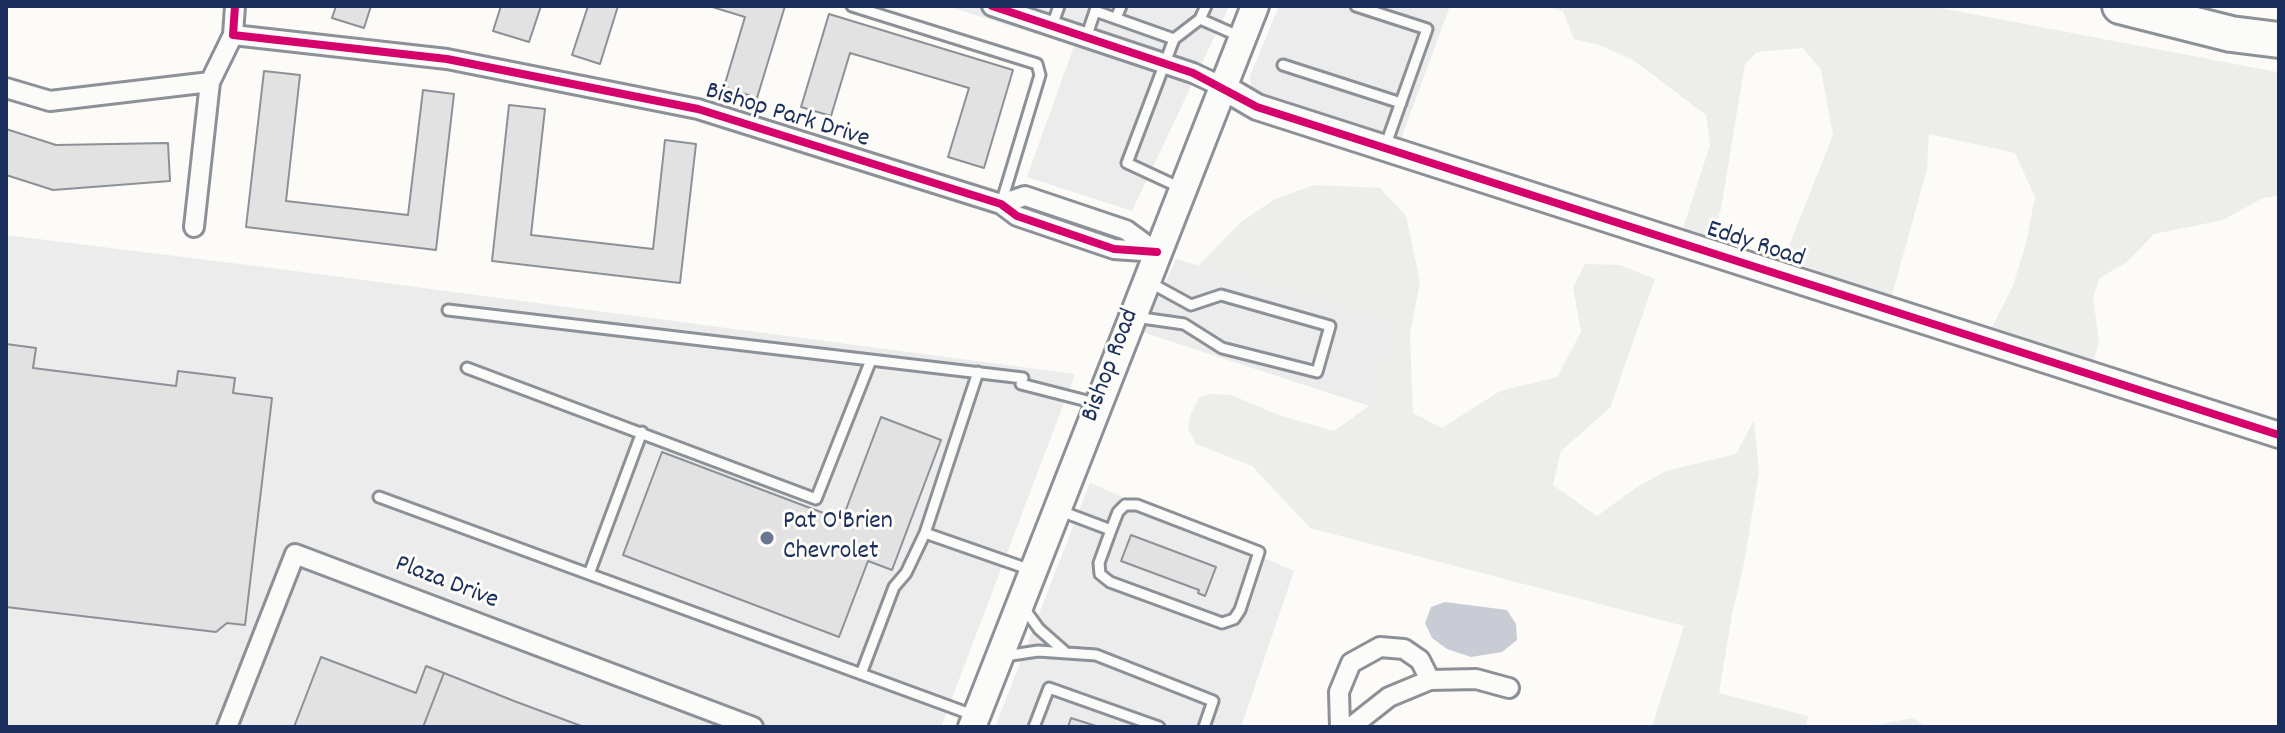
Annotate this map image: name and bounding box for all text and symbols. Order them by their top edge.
street label: Bishop Park Drive [701,77,873,157]
street label: Eddy Road [1702,216,1808,276]
street label: Bishop Road [1076,305,1148,427]
place label: Pat O'Brien Chevrolet [783,507,893,568]
marker: Pat O'Brien Chevrolet [758,529,776,547]
street label: Plaza Drive [390,550,502,618]

